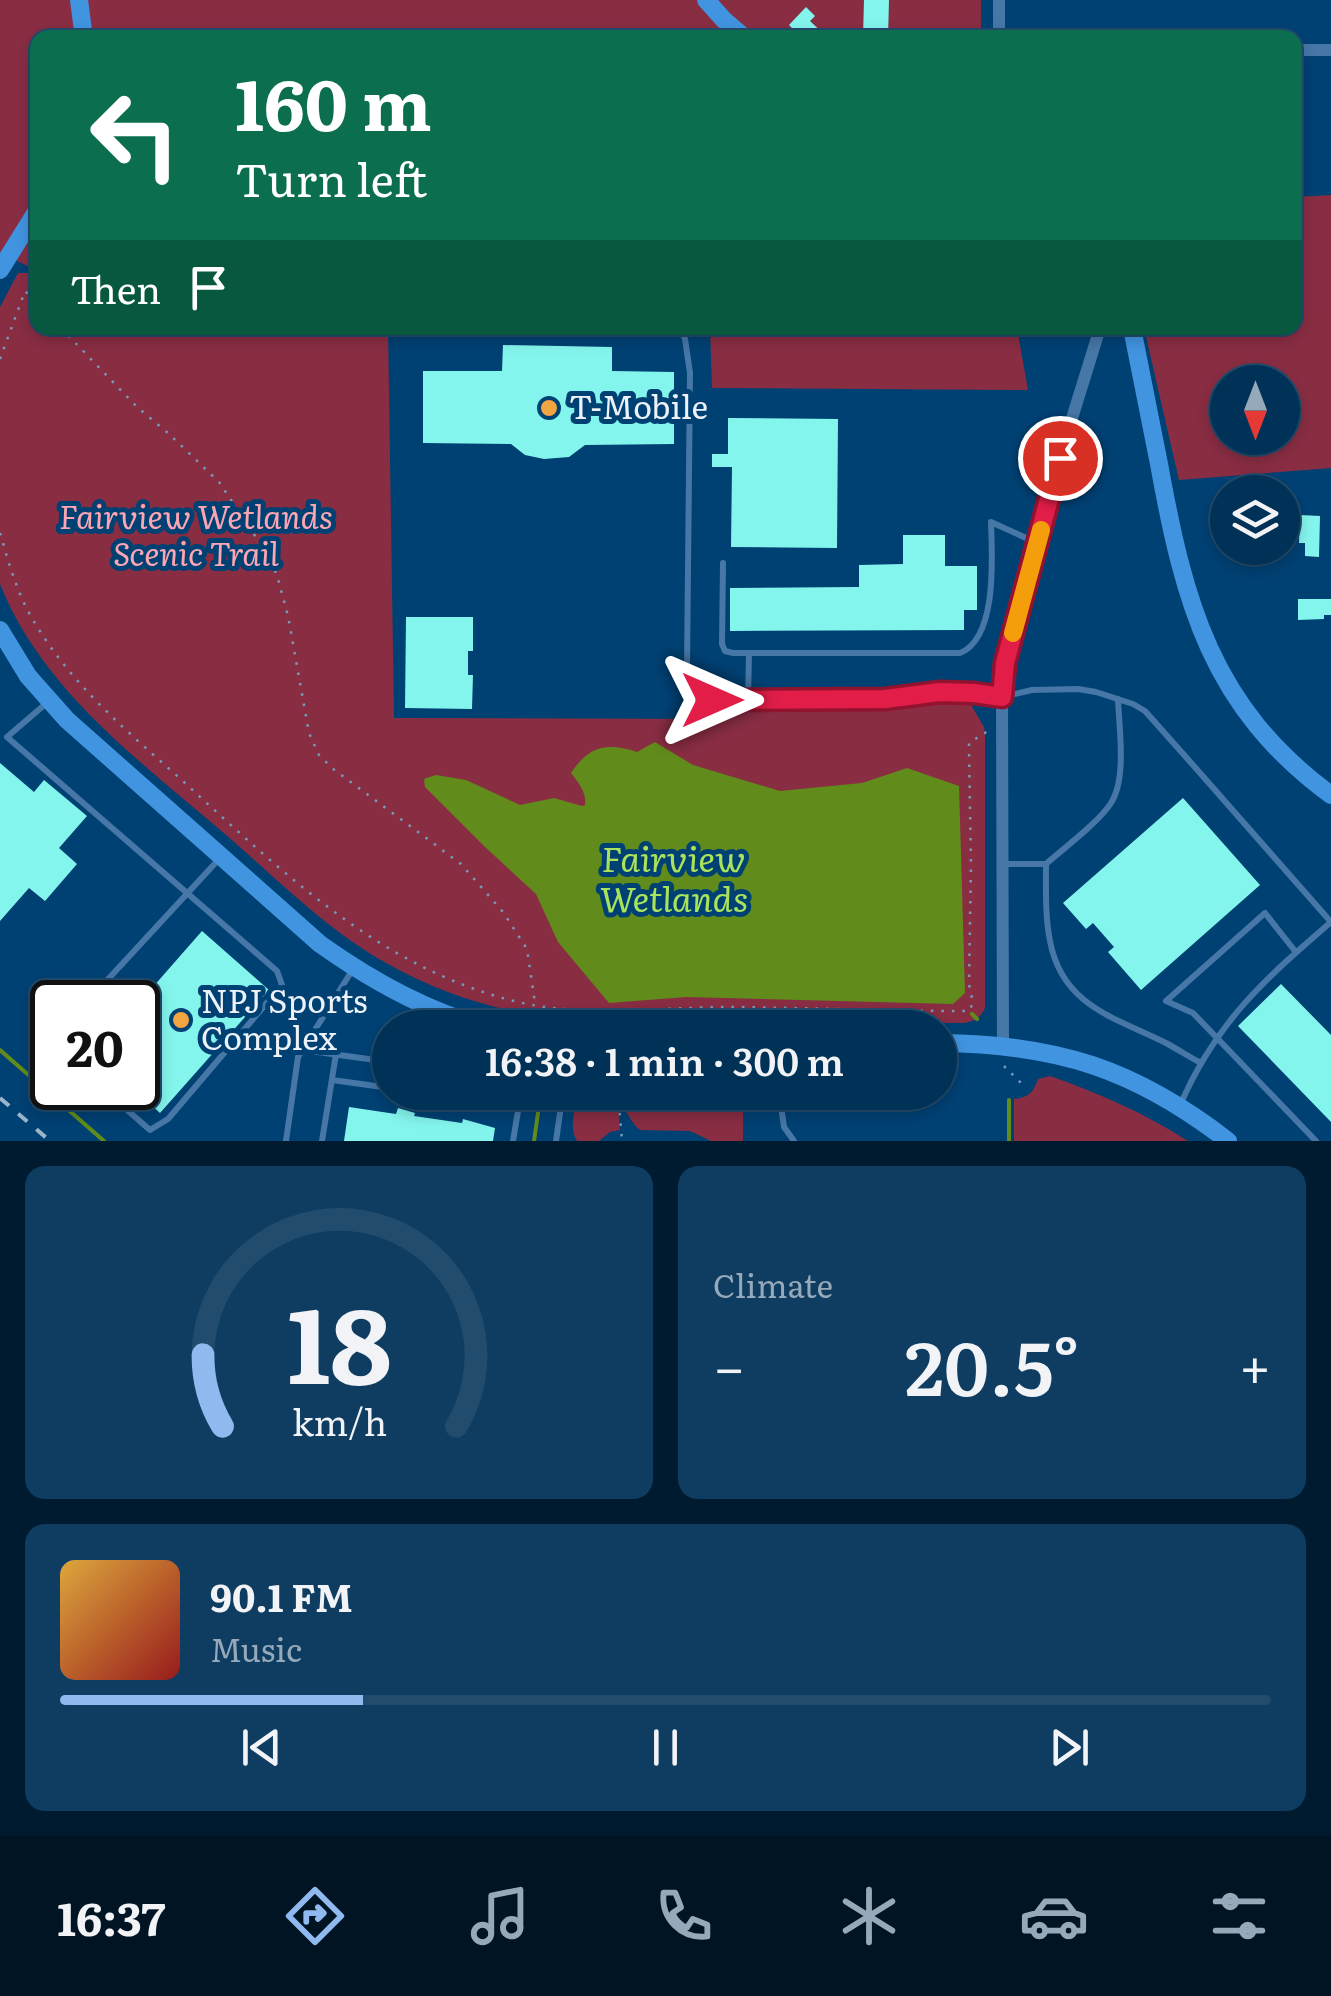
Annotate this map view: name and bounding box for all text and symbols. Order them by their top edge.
text: 160 m [235,49,432,153]
icon: left [70,70,200,200]
text: Turn left [235,144,427,211]
text: Then [70,259,161,316]
icon: arrive [181,260,236,315]
north arrow [1210,365,1300,455]
map controls [1210,365,1300,565]
place label: T-Mobile [569,381,708,429]
marker: T-Mobile [538,397,560,419]
pin [1018,416,1103,501]
icon: arrive [1033,431,1088,486]
button: layers [1210,475,1300,565]
park label: Fairview Wetlands Scenic Trail [59,491,333,576]
position arrow [660,648,764,752]
water label: Fairview Wetlands [600,831,748,923]
place label: NPJ Sports Complex [201,975,368,1060]
speed limit sign: 20 [30,980,160,1110]
marker: NPJ Sports Complex [170,1009,192,1031]
text: 16:38 · 1 min · 300 m [485,1031,844,1088]
text: Climate [713,1260,833,1308]
text: 18 [287,1262,391,1416]
text: 20.5° [905,1308,1079,1419]
text: − [713,1323,745,1405]
text: + [1239,1323,1271,1405]
text: km/h [291,1394,387,1447]
text: 90.1 FM [210,1567,353,1624]
text: Music [210,1624,302,1672]
icon: previous [234,1720,289,1775]
icon: pause [638,1720,693,1775]
icon: next [1042,1720,1097,1775]
icon: directions [280,1881,350,1951]
icon: music [465,1881,535,1951]
icon: phone [649,1881,719,1951]
icon: climate [834,1881,904,1951]
icon: car [1019,1881,1089,1951]
icon: filters [1204,1881,1274,1951]
text: 16:37 [57,1883,165,1950]

